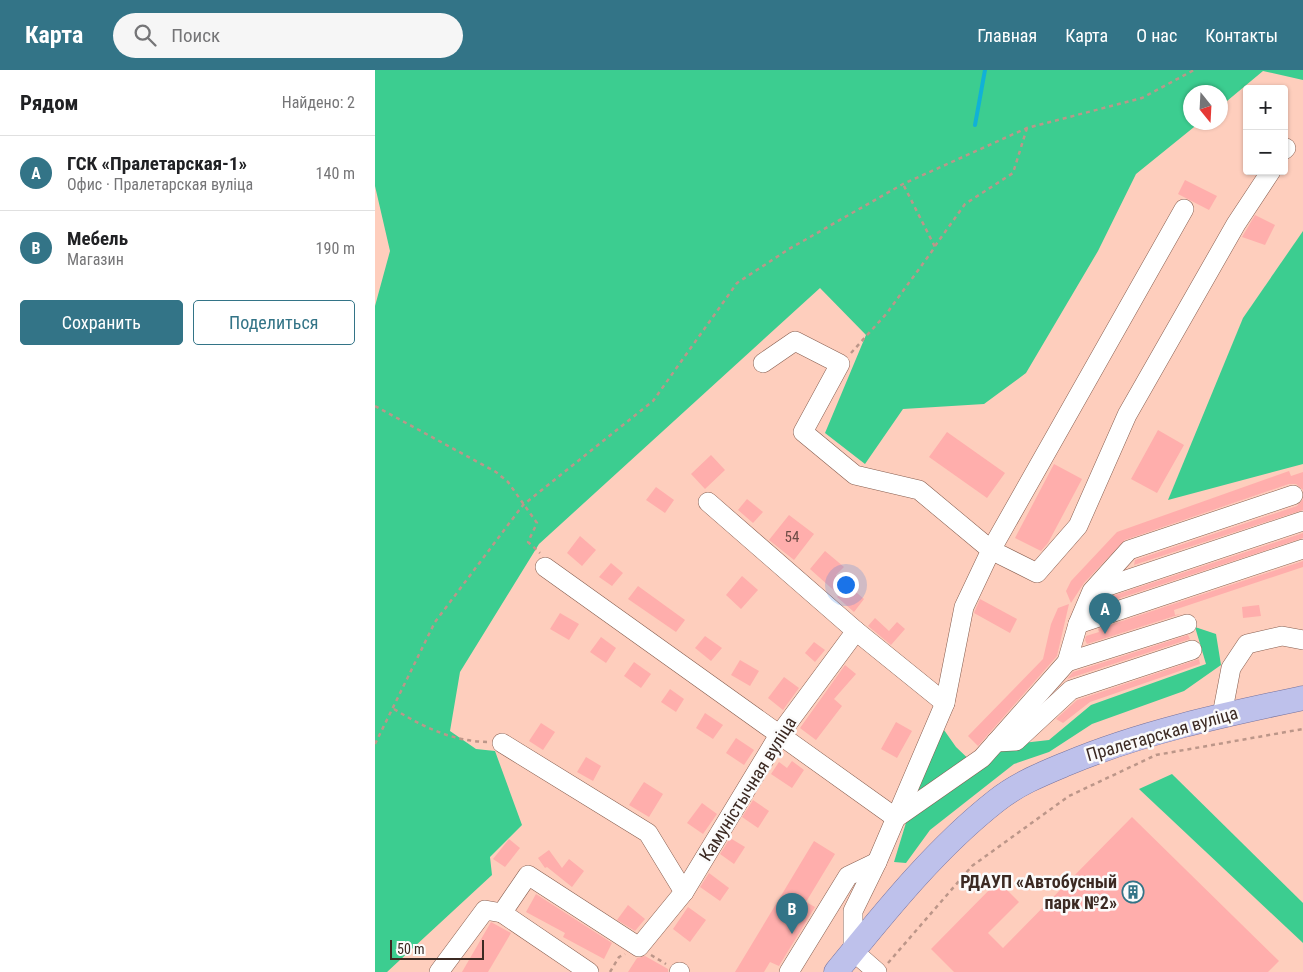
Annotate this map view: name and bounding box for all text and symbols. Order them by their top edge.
search box [113,13,463,58]
text: Карта [25,21,83,49]
icon: search [131,21,159,49]
text: Поиск [171,24,220,47]
text: Главная [977,25,1037,46]
text: Карта [1065,25,1108,46]
text: О нас [1136,25,1177,46]
text: Контакты [1205,25,1278,46]
north arrow [1183,85,1228,130]
map controls [1243,85,1288,175]
button: + [1243,85,1288,130]
text: Рядом [20,91,79,115]
text: Найдено: 2 [282,93,355,112]
button: − [1243,130,1288,175]
text: ГСК «Пралетарская-1» [67,152,247,175]
text: A [31,164,41,183]
text: 140 m [316,164,355,183]
text: Офис · Пралетарская вуліца [67,175,253,194]
text: Мебель [67,227,128,250]
text: B [32,239,40,258]
text: 190 m [316,239,355,258]
text: Магазин [67,250,124,269]
button: Сохранить [20,300,183,345]
button: Поделиться [193,300,355,345]
house number: 54 [785,528,799,546]
your location [833,572,859,598]
pin: A [1089,593,1121,634]
street label: Пралетарская вуліца [1083,702,1240,765]
street label: Камуністычная вуліца [695,713,800,865]
place label: РДАУП «Автобусный парк №2» [960,871,1117,913]
building icon: РДАУП «Автобусный парк №2» [1121,880,1145,904]
pin: B [776,893,808,934]
scale bar [390,937,484,960]
text: 50 m [397,941,425,957]

